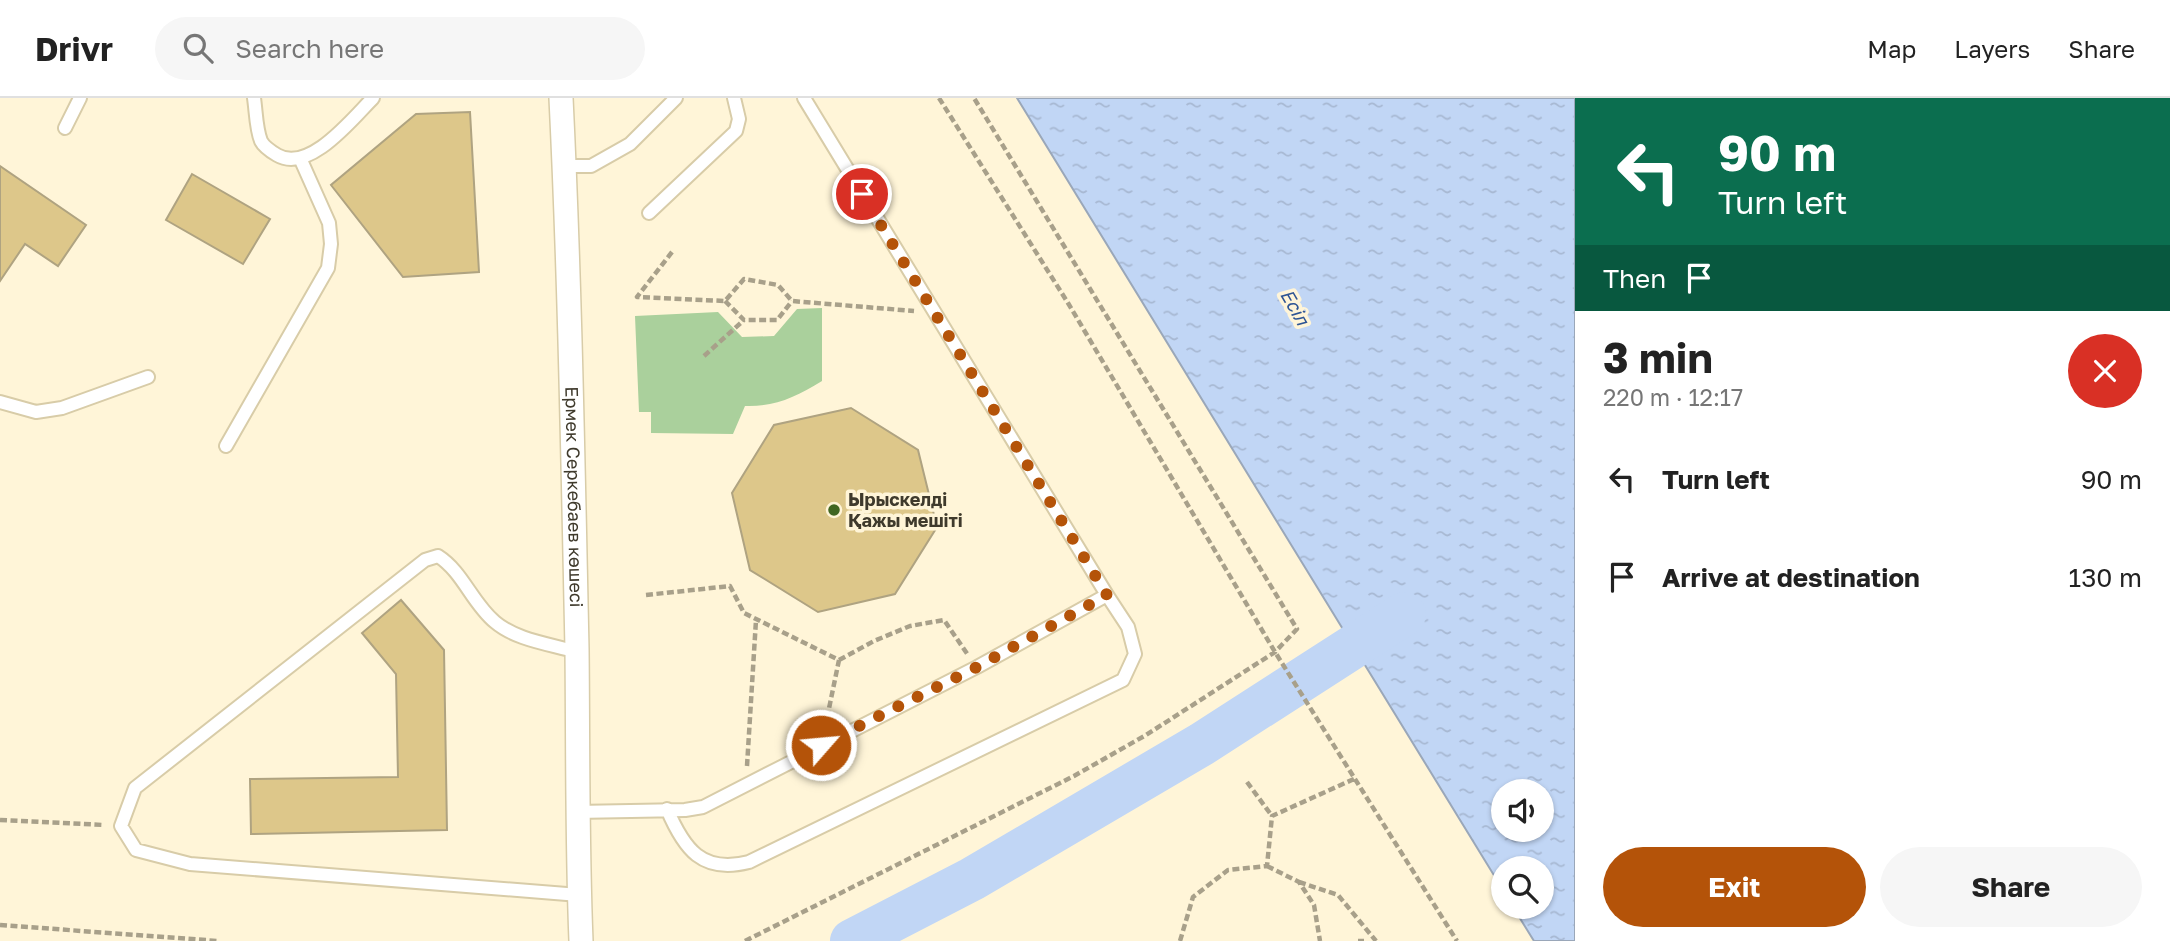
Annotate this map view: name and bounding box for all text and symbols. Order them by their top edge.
search box [155,17,645,80]
text: Drivr [35,29,113,68]
icon: search [179,29,217,67]
text: Search here [235,33,384,64]
text: Map [1867,34,1916,63]
text: Layers [1954,34,2030,63]
text: Share [2068,34,2135,63]
text: 90 m [1718,123,1836,182]
icon: left [1603,126,1694,217]
pin [832,164,892,224]
icon: arrive [843,175,881,213]
text: Turn left [1718,183,1847,221]
icon: arrive [1680,259,1718,297]
text: Then [1603,263,1666,294]
water label: Есіл [1276,285,1316,331]
text: 3 min [1603,332,1713,382]
button: close [2068,334,2142,408]
text: 220 m · 12:17 [1603,383,1743,411]
street label: Ермек Серкебаев көшесі [561,386,588,608]
icon: left [1603,460,1641,498]
text: Turn left [1662,464,1770,495]
text: 90 m [2081,464,2142,495]
place label: Ырыскелді Қажы мешіті [848,488,963,531]
marker: Ырыскелді Қажы мешіті [826,502,842,518]
icon: arrive [1603,558,1641,596]
text: Arrive at destination [1662,562,1920,593]
text: 130 m [2069,562,2142,593]
position arrow [784,708,858,782]
map controls [1491,779,1554,919]
button: sound [1491,779,1554,842]
button: Exit [1603,847,1866,927]
button: Share [1880,847,2142,927]
button: search [1491,856,1554,919]

